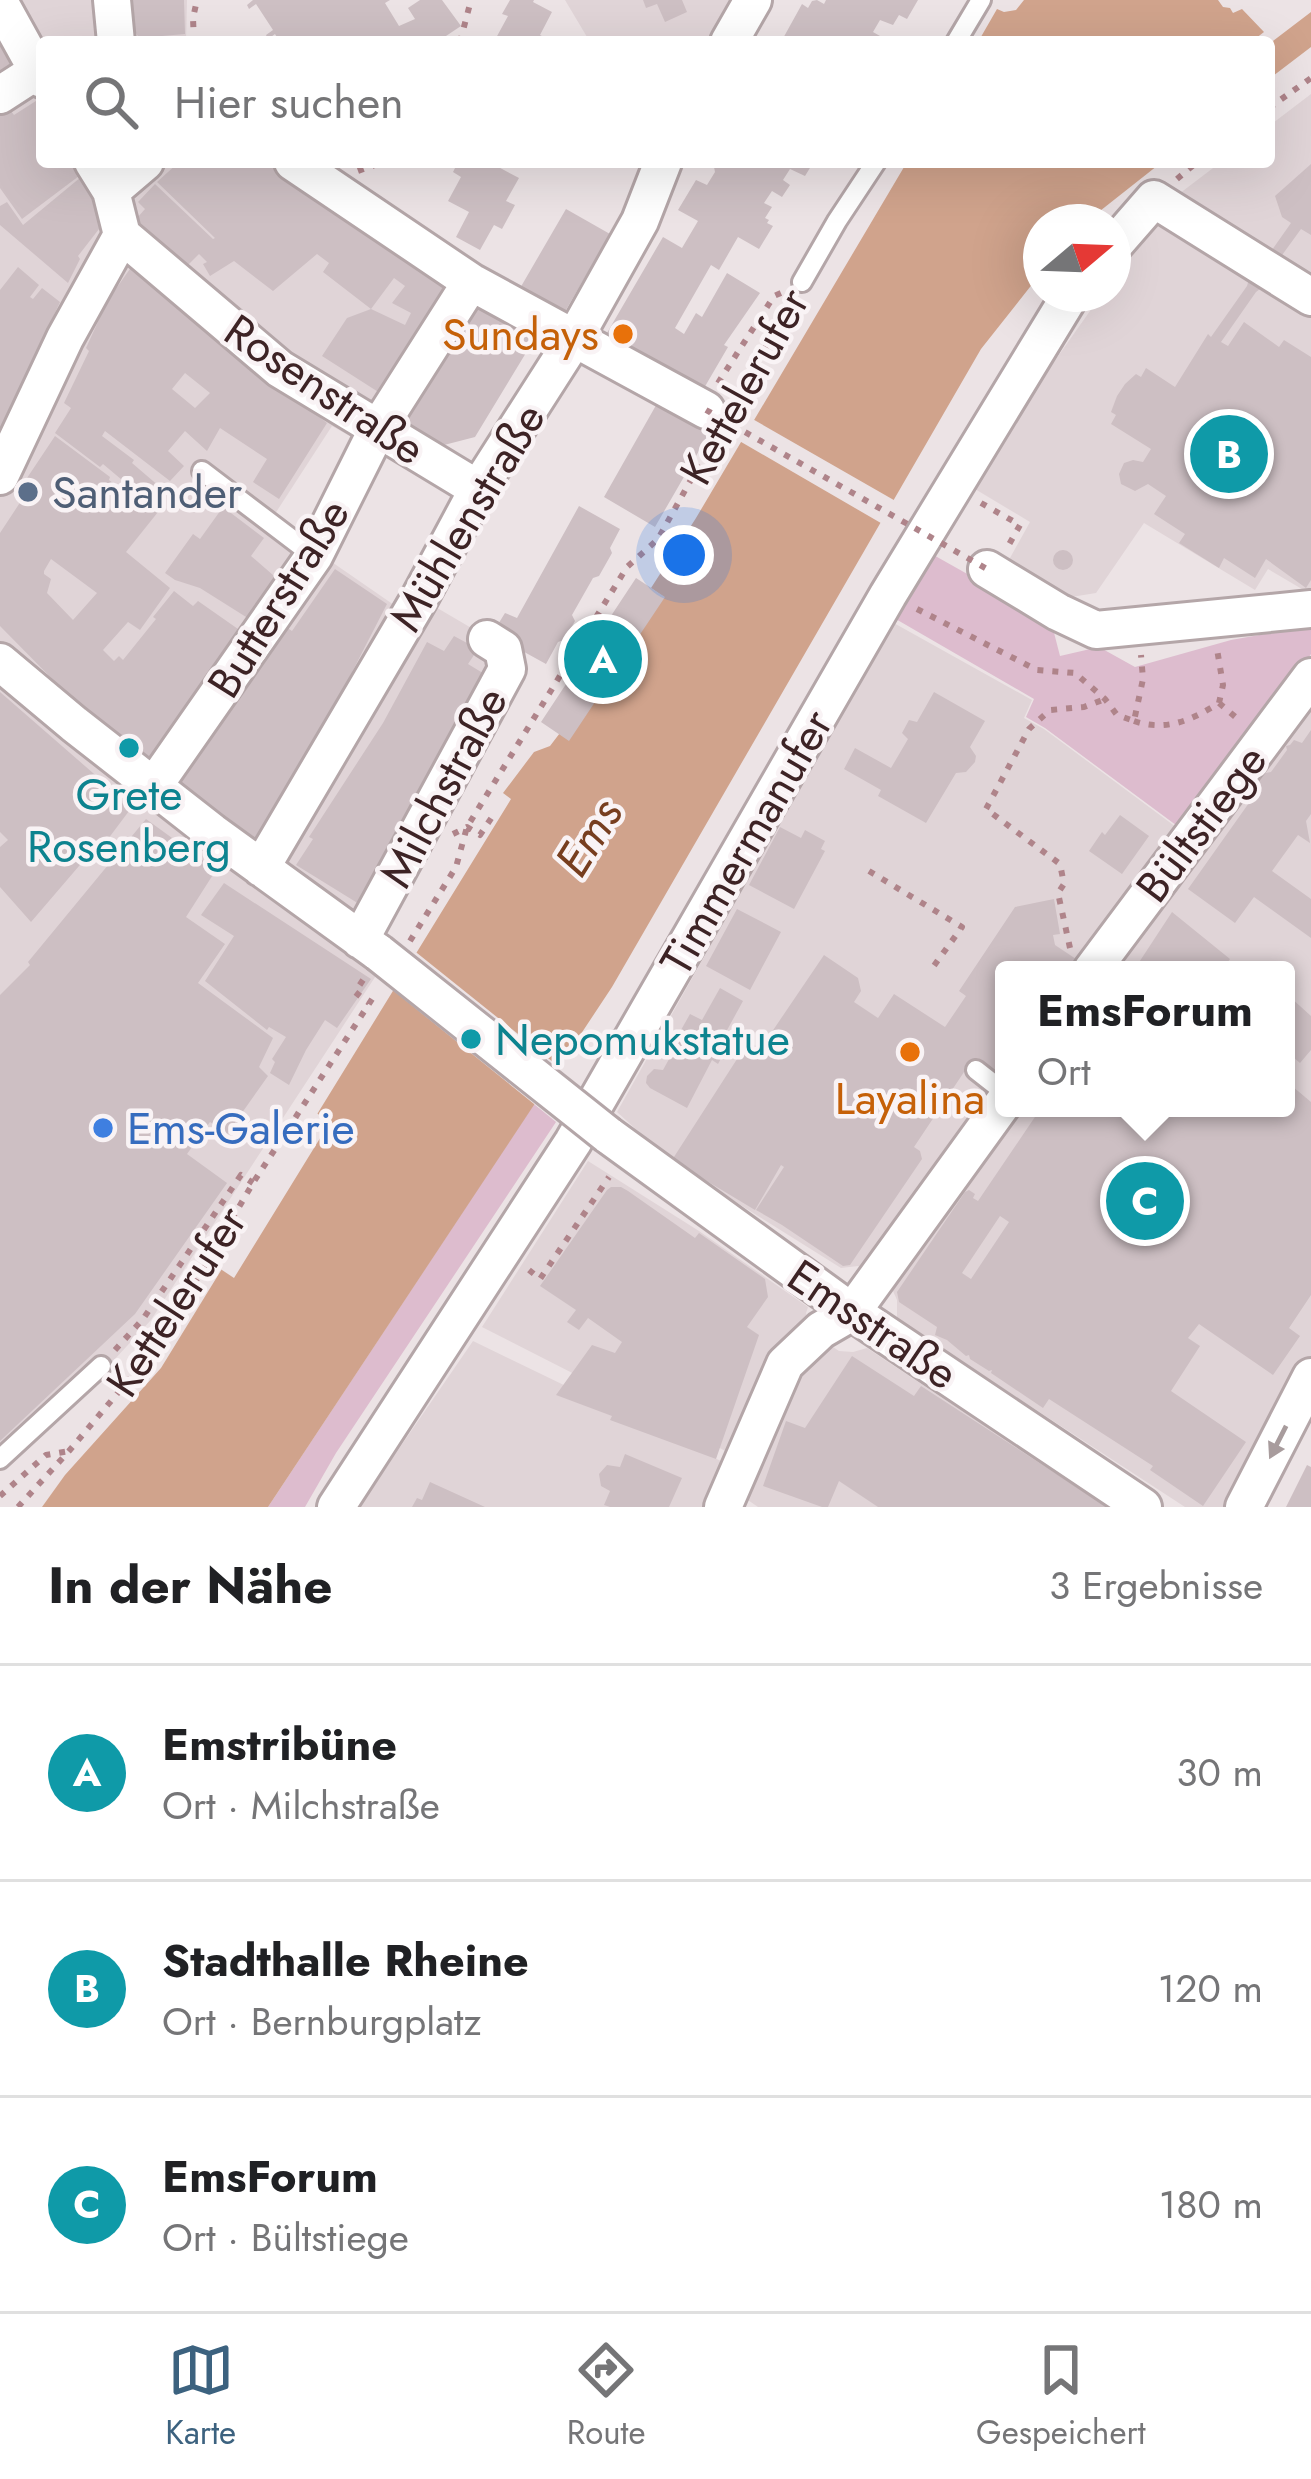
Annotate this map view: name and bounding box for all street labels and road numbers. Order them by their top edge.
street label: Kettelerufer [664,275,826,496]
street label: Rosenstraße [211,298,438,480]
street label: Mühlenstraße [374,391,561,643]
street label: Butterstraße [192,486,365,710]
street label: Milchstraße [364,676,523,899]
street label: Timmermanufer [644,697,849,987]
street label: Bültstiege [1121,731,1282,916]
street label: Kettelerufer [90,1192,263,1410]
street label: Emsstraße [775,1244,971,1405]

